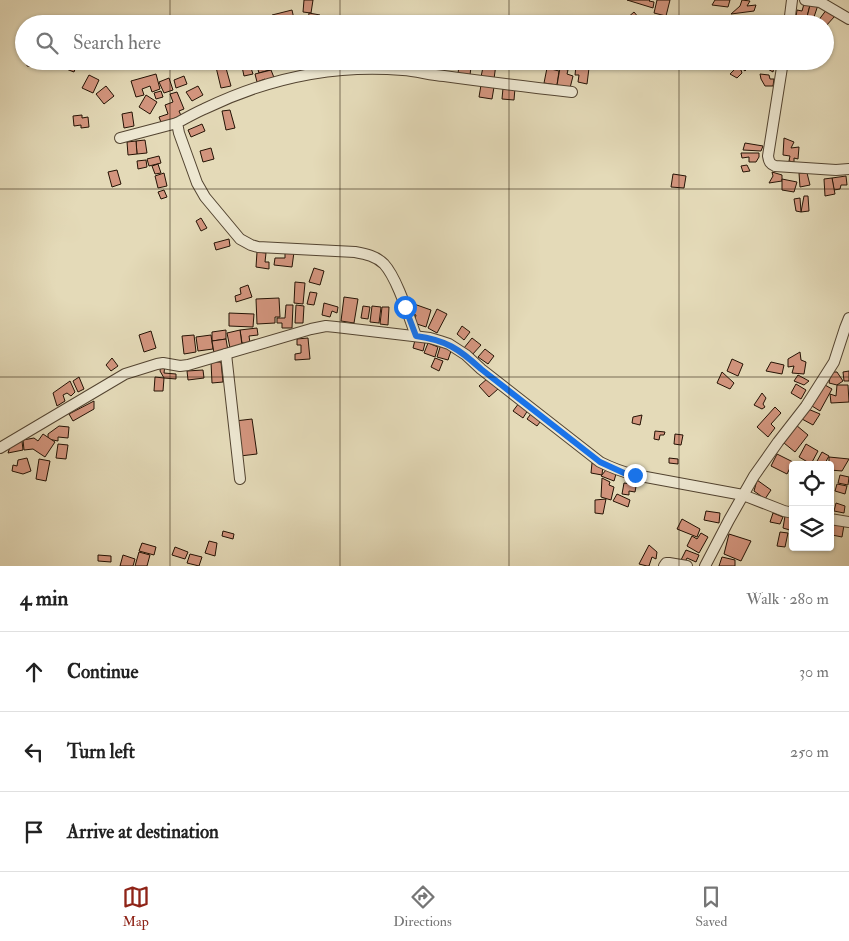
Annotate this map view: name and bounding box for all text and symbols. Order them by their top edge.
search box [15,15,834,70]
icon: search [33,29,61,57]
text: Search here [73,31,161,55]
route start [394,296,417,319]
map controls [789,461,834,551]
button: locate [789,461,834,506]
route end [624,464,647,487]
button: layers [789,506,834,551]
text: 4 min [20,585,68,612]
text: Walk · 280 m [746,589,829,609]
icon: ahead [20,658,48,686]
text: Continue [67,660,138,684]
text: 30 m [799,662,829,682]
icon: left [20,738,48,766]
text: Turn left [67,740,135,764]
text: 250 m [790,742,829,762]
icon: arrive [20,818,48,846]
text: Arrive at destination [67,820,219,844]
tab: Map [122,883,150,930]
tab: Directions [393,883,452,930]
tab: Saved [695,883,727,930]

